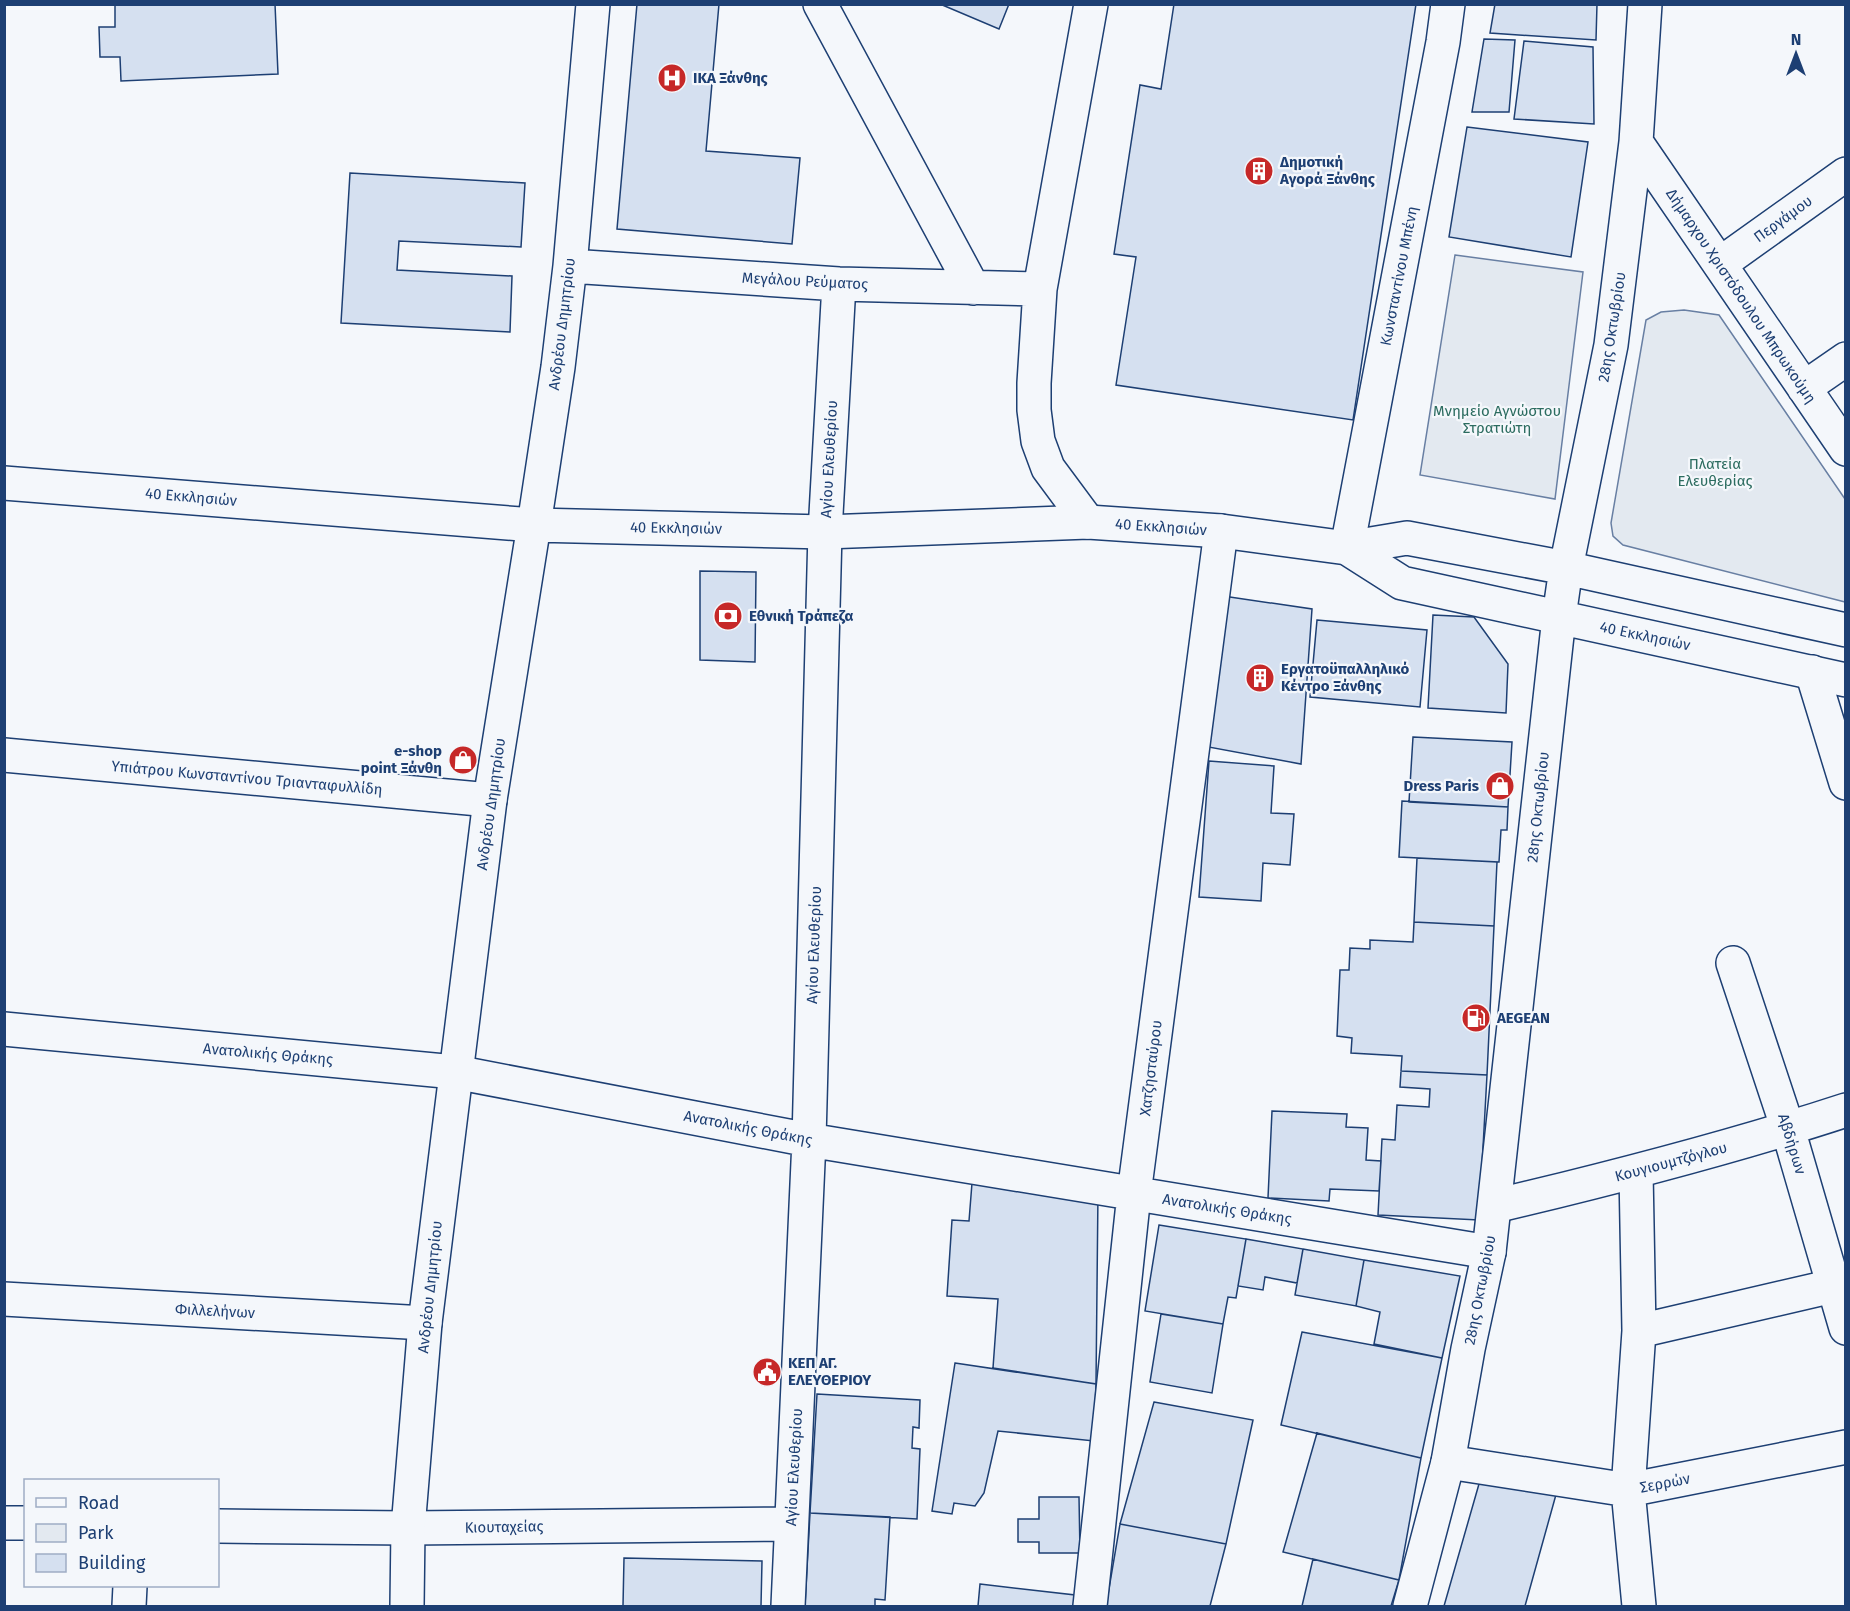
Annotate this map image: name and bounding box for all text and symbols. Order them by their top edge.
north arrow [1766,24,1826,84]
text: N [1791,30,1801,49]
hospital icon: ΙΚΑ Ξάνθης [656,62,688,94]
place label: ΙΚΑ Ξάνθης [693,69,769,87]
place label: Δημοτική Αγορά Ξάνθης [1279,153,1376,188]
building icon: Δημοτική Αγορά Ξάνθης [1243,155,1275,187]
street label: Δήμαρχου Χριστόδουλου Μπρωκούμη [1662,185,1820,407]
street label: Περγάμου [1750,192,1816,246]
street label: Κωνσταντίνου Μπένη [1377,205,1421,347]
street label: Ανδρέου Δημητρίου [545,257,579,391]
street label: Μεγάλου Ρεύματος [741,269,869,293]
street label: 28ης Οκτωβρίου [1594,271,1630,383]
street label: Αγίου Ελευθερίου [817,400,841,518]
park label: Μνημείο Αγνώστου Στρατιώτη [1433,402,1561,437]
park label: Πλατεία Ελευθερίας [1678,455,1752,490]
street label: 40 Εκκλησιών [144,484,238,510]
street label: 40 Εκκλησιών [1114,515,1208,539]
street label: 40 Εκκλησιών [630,518,723,538]
bank icon: Εθνική Τράπεζα [712,600,744,632]
place label: Εθνική Τράπεζα [749,607,854,625]
street label: 40 Εκκλησιών [1598,618,1693,655]
place label: Εργατοϋπαλληλικό Κέντρο Ξάνθης [1281,660,1409,695]
building icon: Εργατοϋπαλληλικό Κέντρο Ξάνθης [1244,662,1276,694]
street label: Ανδρέου Δημητρίου [473,737,509,871]
place label: e-shop point Ξάνθη [361,742,442,777]
shop icon: e-shop point Ξάνθη [447,744,479,776]
street label: 28ης Οκτωβρίου [1523,751,1553,863]
street label: Υπιάτρου Κωνσταντίνου Τριανταφυλλίδη [111,757,383,799]
shop icon: Dress Paris [1484,770,1516,802]
place label: Dress Paris [1404,777,1479,795]
street label: Αγίου Ελευθερίου [803,886,825,1004]
fuel station icon: AEGEAN [1460,1002,1492,1034]
place label: AEGEAN [1496,1009,1550,1027]
street label: Χατζησταύρου [1136,1019,1166,1117]
street label: Ανατολικής Θράκης [202,1039,334,1069]
street label: Ανατολικής Θράκης [682,1107,814,1149]
street label: Αβδήρων [1774,1111,1810,1177]
street label: Κουγιουμτζόγλου [1613,1138,1729,1186]
street label: Ανατολικής Θράκης [1161,1190,1293,1228]
street label: Ανδρέου Δημητρίου [414,1220,446,1354]
street label: 28ης Οκτωβρίου [1461,1234,1499,1346]
street label: Φιλλελήνων [174,1300,256,1322]
place label: ΚΕΠ ΑΓ. ΕΛΕΥΘΕΡΙΟΥ [788,1354,872,1389]
public building icon: ΚΕΠ ΑΓ. ΕΛΕΥΘΕΡΙΟΥ [751,1356,783,1388]
street label: Αγίου Ελευθερίου [782,1408,806,1526]
street label: Σερρών [1638,1469,1692,1497]
legend [24,1479,219,1587]
text: Road [78,1492,120,1514]
street label: Κιουταχείας [464,1517,544,1537]
text: Park [78,1522,114,1544]
text: Building [78,1552,146,1574]

